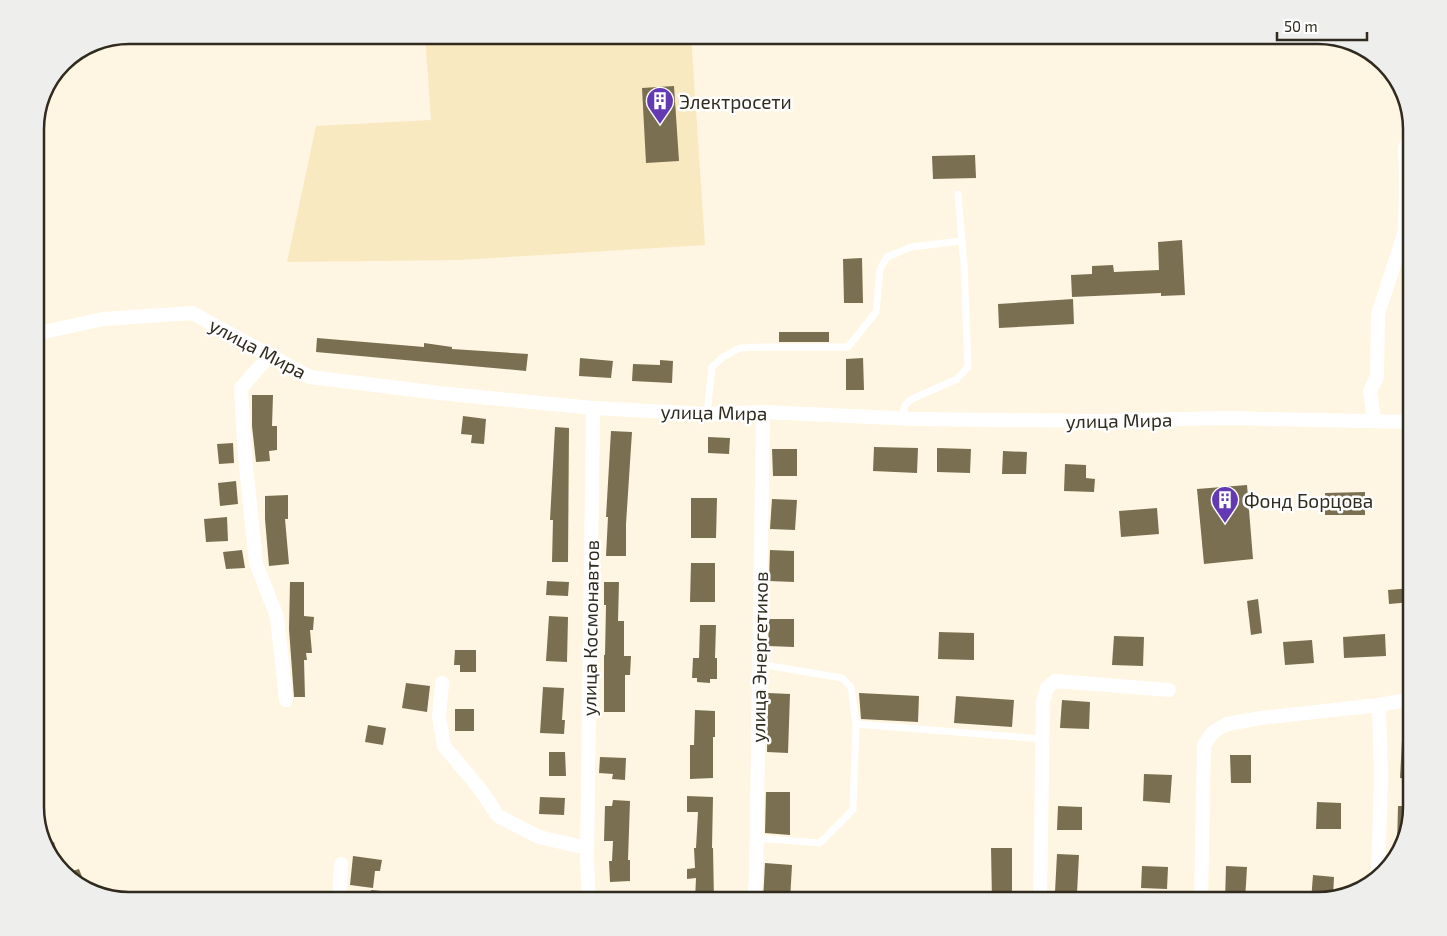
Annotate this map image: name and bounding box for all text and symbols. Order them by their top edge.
scale bar [1277,10,1367,42]
text: 50 m [1284,17,1318,35]
building icon: Электросети [645,86,675,125]
place label: Электросети [679,90,792,113]
street label: улица Мира [205,313,310,384]
street label: улица Мира [660,400,768,425]
street label: улица Мира [1065,408,1173,433]
building icon: Фонд Борцова [1210,485,1240,524]
place label: Фонд Борцова [1244,489,1373,512]
street label: улица Космонавтов [577,540,604,716]
street label: улица Энергетиков [746,571,773,743]

